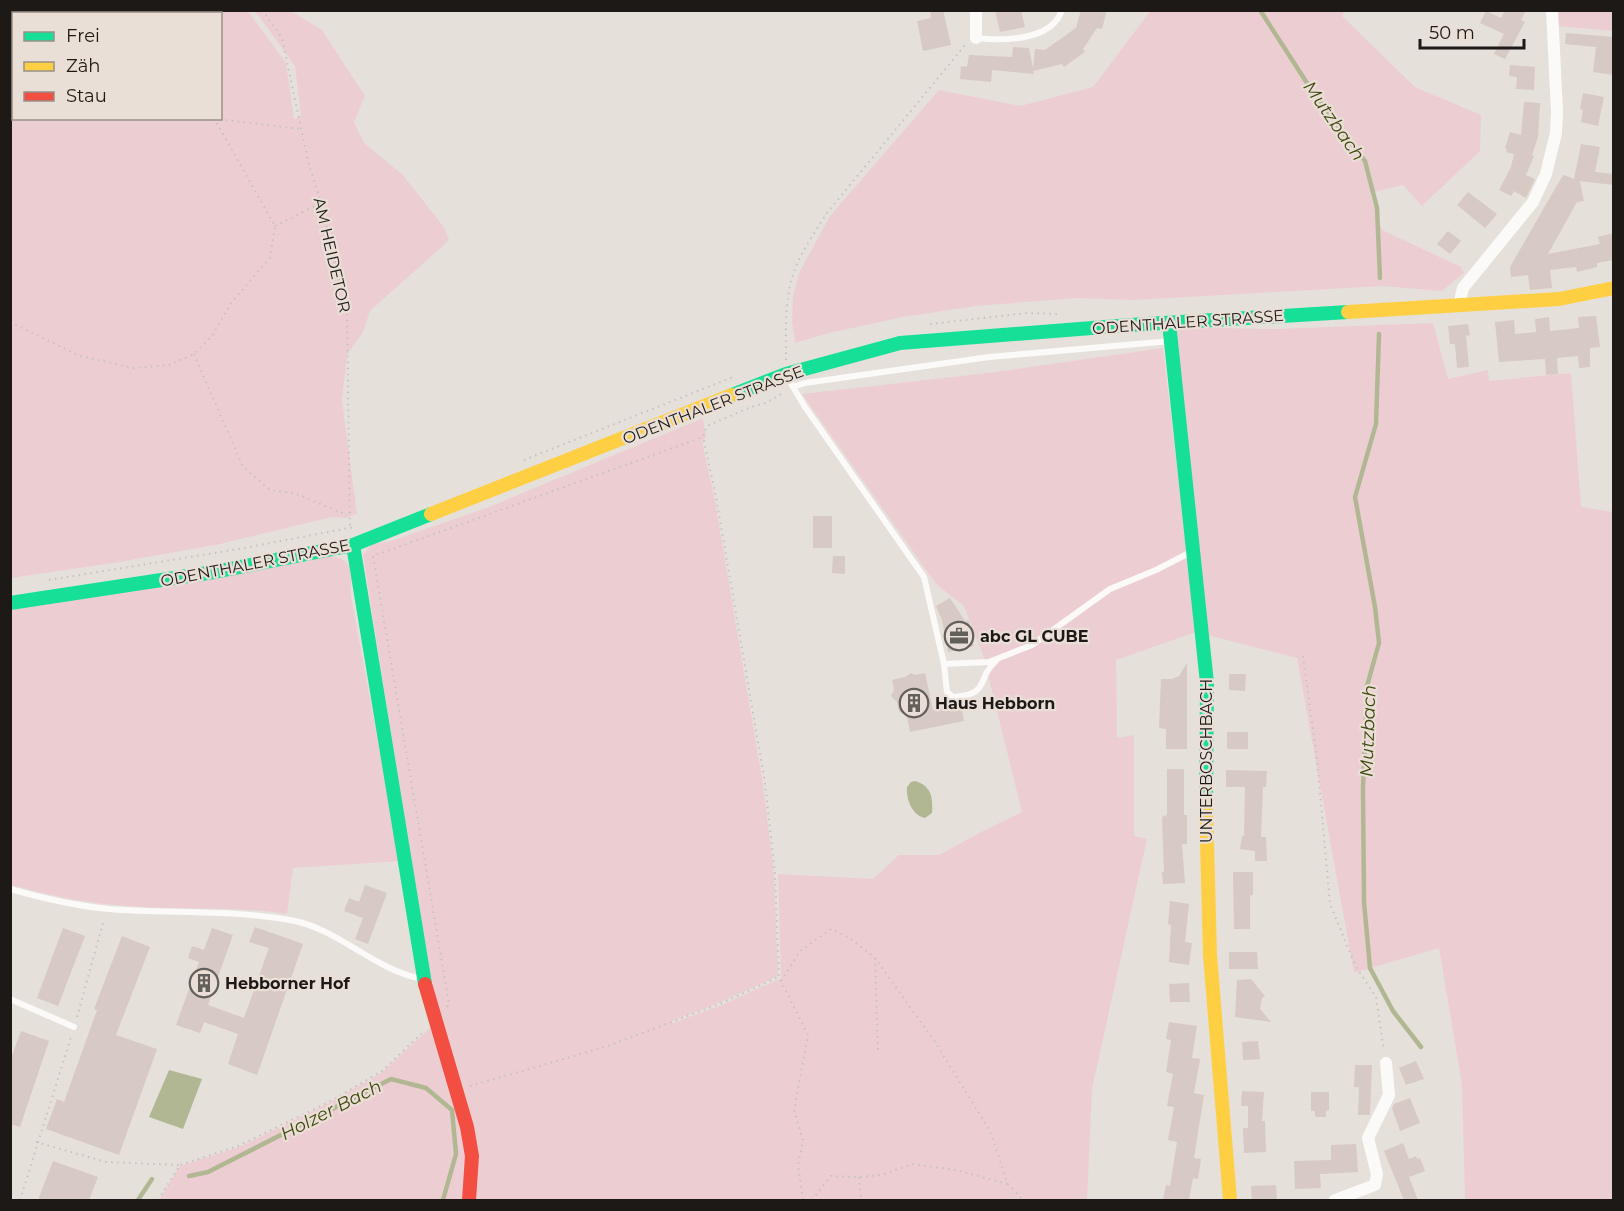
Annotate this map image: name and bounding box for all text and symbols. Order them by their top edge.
legend [12,12,222,120]
scale bar [1420,12,1524,50]
text: 50 m [1429,22,1475,44]
text: Frei [66,25,100,47]
text: Zäh [66,55,101,77]
water label: Mutzbach [1298,77,1370,165]
text: Stau [66,85,107,107]
street label: AM HEIDETOR [310,196,354,314]
street label: ODENTHALER STRASSE [1091,306,1285,338]
street label: ODENTHALER STRASSE [620,362,806,448]
street label: ODENTHALER STRASSE [159,535,351,591]
office icon: abc GL CUBE [943,620,975,652]
place label: abc GL CUBE [980,627,1089,646]
street label: UNTERBOSCHBACH [1197,679,1216,843]
water label: Mutzbach [1355,684,1381,778]
building icon: Haus Hebborn [898,687,930,719]
place label: Haus Hebborn [935,694,1055,713]
building icon: Hebborner Hof [188,967,220,999]
place label: Hebborner Hof [225,974,350,993]
water label: Holzer Bach [277,1075,385,1145]

